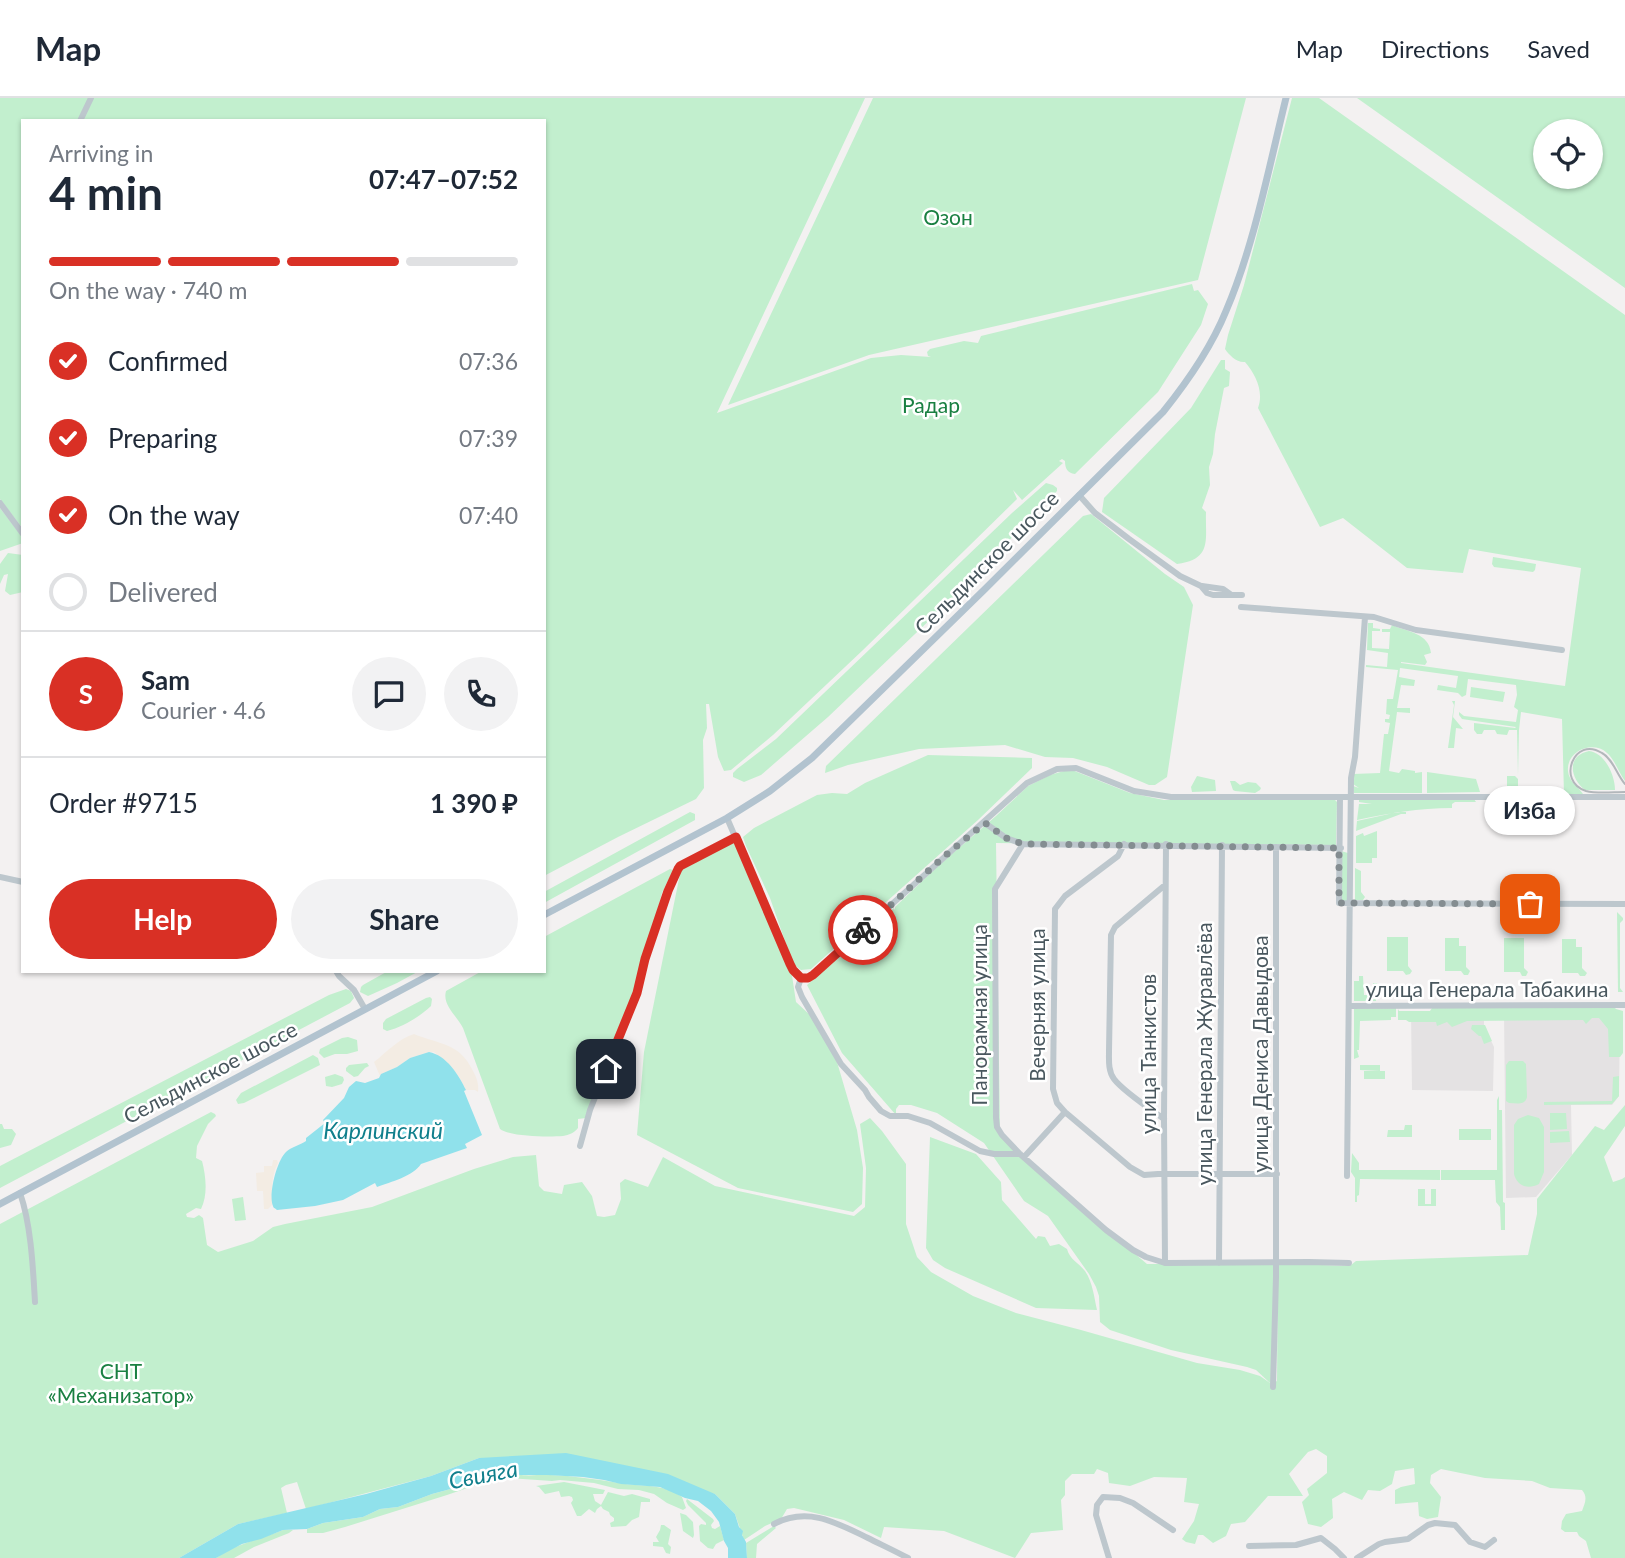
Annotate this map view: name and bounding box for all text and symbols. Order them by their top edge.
text: Map [35,28,101,68]
text: Map [1296,34,1343,63]
text: Directions [1381,34,1489,63]
text: Saved [1527,34,1590,63]
map controls [1533,119,1603,189]
button: locate [1533,119,1603,189]
text: Arriving in [49,139,153,167]
text: 07:47–07:52 [369,163,518,195]
text: 4 min [49,165,163,220]
park label: Озон [923,204,973,229]
text: On the way · 740 m [49,276,248,304]
icon: check [49,342,87,380]
text: Confirmed [108,345,228,377]
text: 07:36 [459,347,518,375]
park label: Радар [902,392,960,417]
icon: check [49,419,87,457]
text: Preparing [108,422,217,454]
text: 07:39 [459,424,518,452]
street label: Сельдинское шоссе [909,485,1063,639]
icon: check [49,496,87,534]
text: On the way [108,499,240,531]
text: 07:40 [459,501,518,529]
text: Delivered [108,576,218,608]
button: chat [352,657,426,731]
button: phone [444,657,518,731]
text: Sam [141,664,190,696]
text: S [79,678,93,710]
text: Courier · 4.6 [141,696,266,724]
callout: Изба [1484,785,1576,834]
text: Order #9715 [49,787,198,819]
text: 1 390 ₽ [430,787,518,819]
text: Изба [1503,796,1556,824]
pin [1500,874,1560,934]
button: Help [49,879,277,959]
button: Share [291,879,518,959]
icon: bag [1511,885,1549,923]
courier [828,895,898,965]
icon: bike [844,911,882,949]
street label: улица Генерала Журавлёва [1191,922,1216,1186]
street label: Панорамная улица [966,924,991,1106]
street label: Вечерняя улица [1024,928,1049,1082]
street label: улица Дениса Давыдова [1247,935,1272,1173]
street label: улица Танкистов [1135,974,1160,1134]
street label: улица Генерала Табакина [1365,976,1609,1001]
street label: Сельдинское шоссе [119,1016,301,1128]
pin [576,1039,636,1099]
icon: home [587,1050,625,1088]
water label: Карлинский [323,1116,443,1144]
park label: СНТ «Механизатор» [48,1358,194,1407]
water label: Свияга [446,1454,520,1494]

